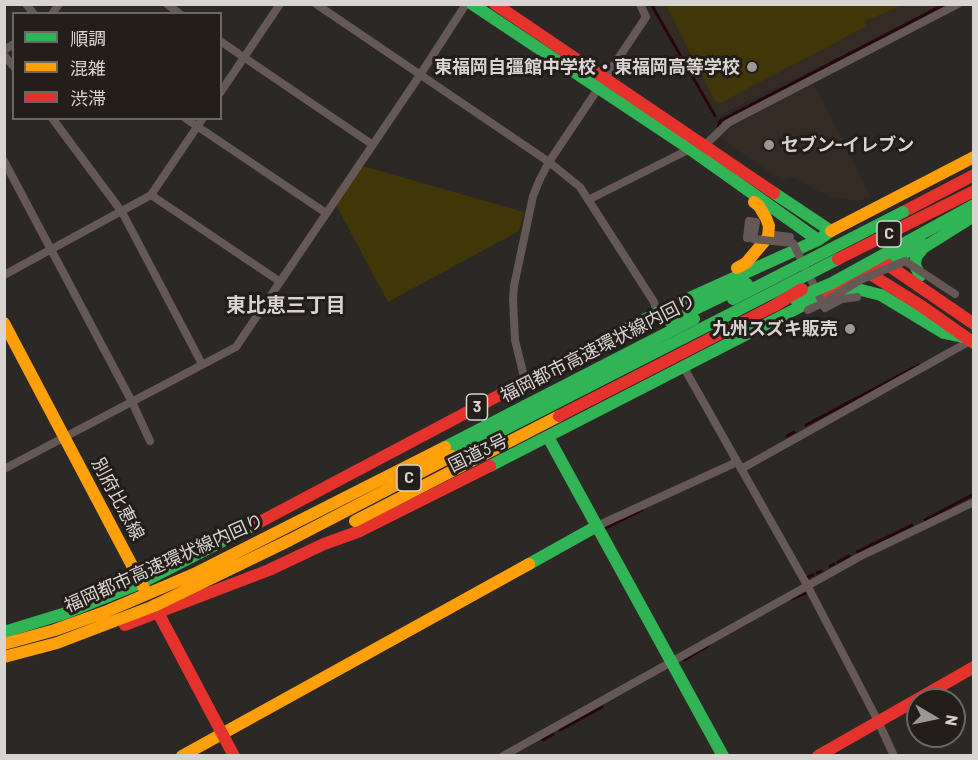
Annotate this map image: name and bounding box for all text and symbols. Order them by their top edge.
legend [12,12,222,120]
text: 順調 [70,27,106,49]
place label: 東福岡自彊館中学校・東福岡高等学校 [434,56,740,78]
text: 混雑 [70,57,106,79]
marker: 東福岡自彊館中学校・東福岡高等学校 [745,60,759,74]
text: 渋滞 [70,87,106,109]
place label: セブン-イレブン [781,134,914,156]
marker: セブン-イレブン [762,138,776,152]
road number: C [877,221,901,247]
street label: 福岡都市高速環状線内回り [497,289,699,407]
district label: 東比恵三丁目 [226,293,346,317]
place label: 九州スズキ販売 [712,318,838,340]
marker: 九州スズキ販売 [843,322,857,336]
road number: 3 [466,394,488,420]
street label: 国道3号 [445,429,511,477]
street label: 別府比恵線 [87,454,149,544]
road number: C [397,465,421,491]
street label: 福岡都市高速環状線内回り [61,509,267,617]
north arrow [906,688,966,748]
text: N [942,714,963,727]

